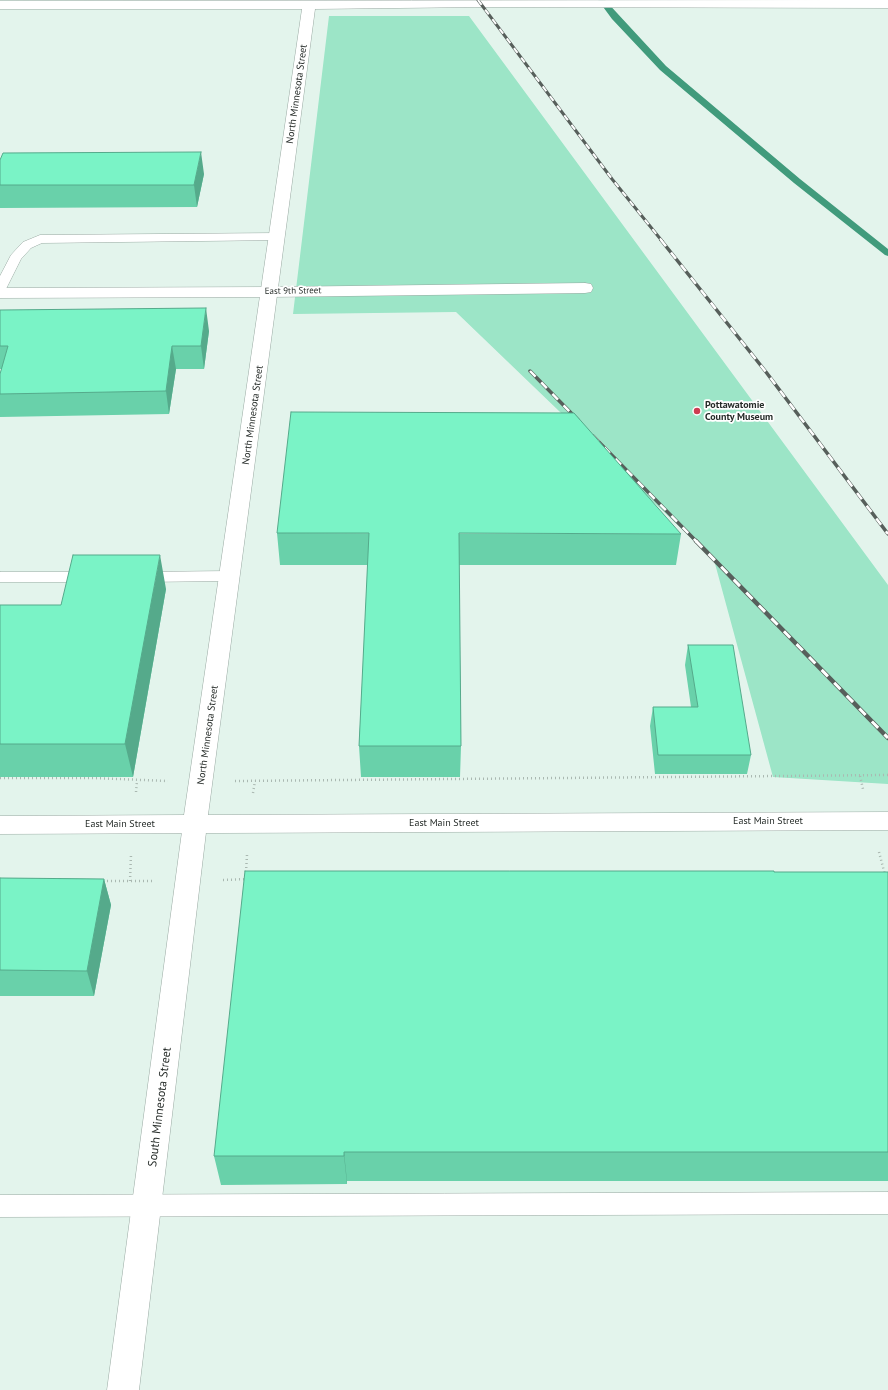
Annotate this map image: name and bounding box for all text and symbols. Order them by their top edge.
street label: North Minnesota Street [284,44,310,144]
street label: East 9th Street [265,285,321,297]
street label: North Minnesota Street [240,365,266,465]
place label: Pottawatomie County Museum [705,399,773,422]
marker: Pottawatomie County Museum [692,406,702,416]
street label: North Minnesota Street [195,685,221,785]
street label: East Main Street [733,815,803,827]
street label: East Main Street [409,817,479,829]
street label: East Main Street [85,818,155,830]
street label: South Minnesota Street [146,1046,174,1168]

